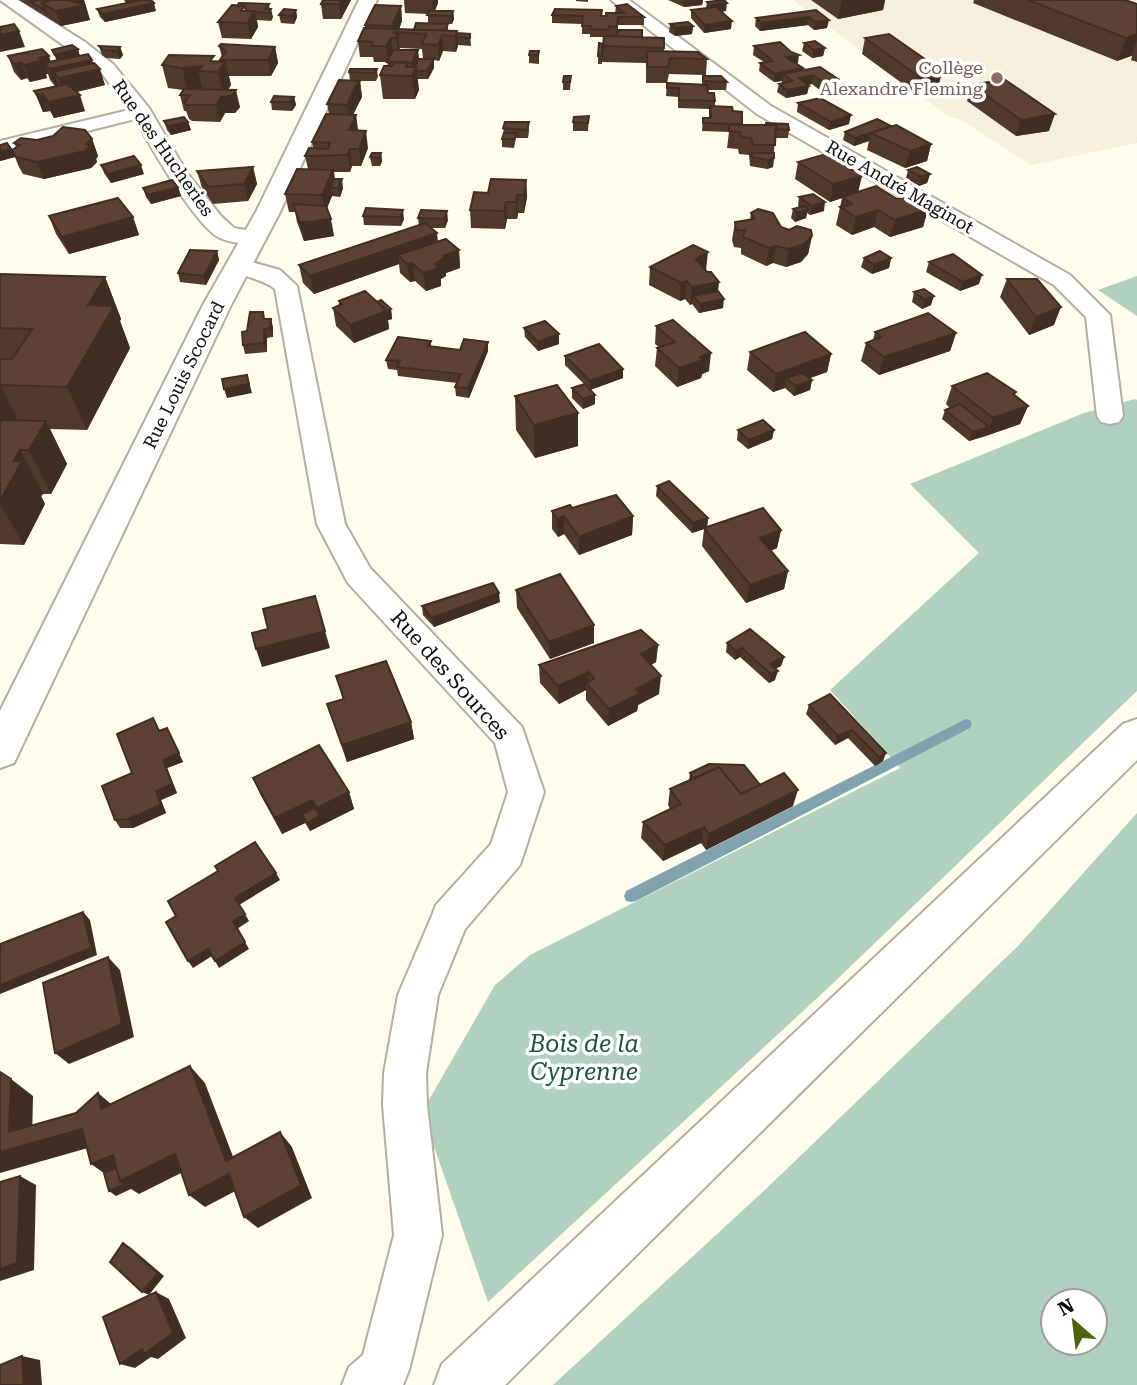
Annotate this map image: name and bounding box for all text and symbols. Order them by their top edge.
place label: Collège Alexandre Fleming [820,57,984,99]
marker: Collège Alexandre Fleming [989,70,1005,86]
street label: Rue des Hucheries [108,75,218,220]
street label: Rue André Maginot [823,136,978,238]
street label: Rue Louis Scocard [139,297,229,452]
street label: Rue des Sources [386,605,514,745]
park label: Bois de la Cyprenne [528,1030,639,1086]
north arrow [1039,1287,1109,1357]
text: N [1054,1294,1078,1321]

